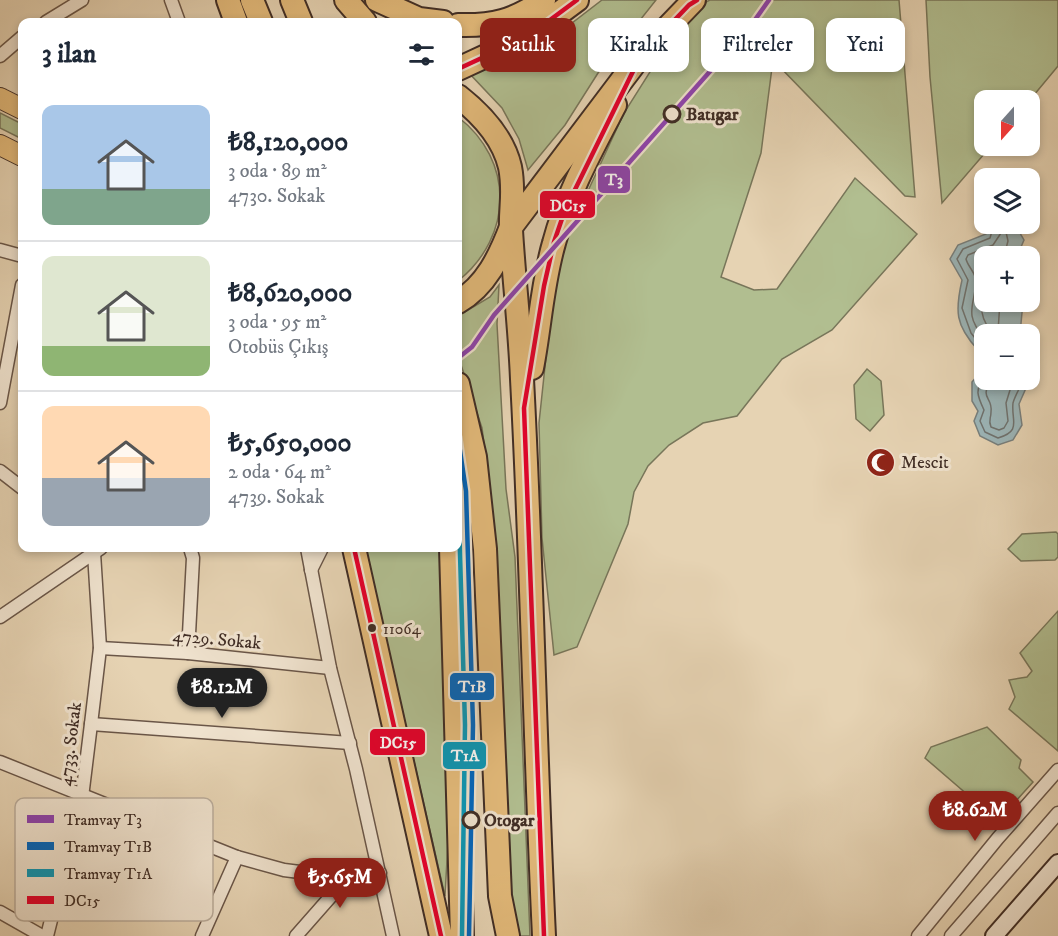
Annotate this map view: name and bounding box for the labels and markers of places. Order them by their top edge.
place label: Batıgar [686,104,739,126]
marker: Batıgar [663,105,681,123]
mosque icon: Mescit [864,446,896,478]
place label: Mescit [901,452,949,474]
place label: 11064 [383,619,422,639]
marker: 11064 [366,622,378,634]
pin: ₺8.12M [173,668,271,719]
pin: ₺8.62M [926,791,1024,842]
place label: Otogar [484,810,535,832]
marker: Otogar [462,811,480,829]
pin: ₺5.65M [291,858,389,909]

